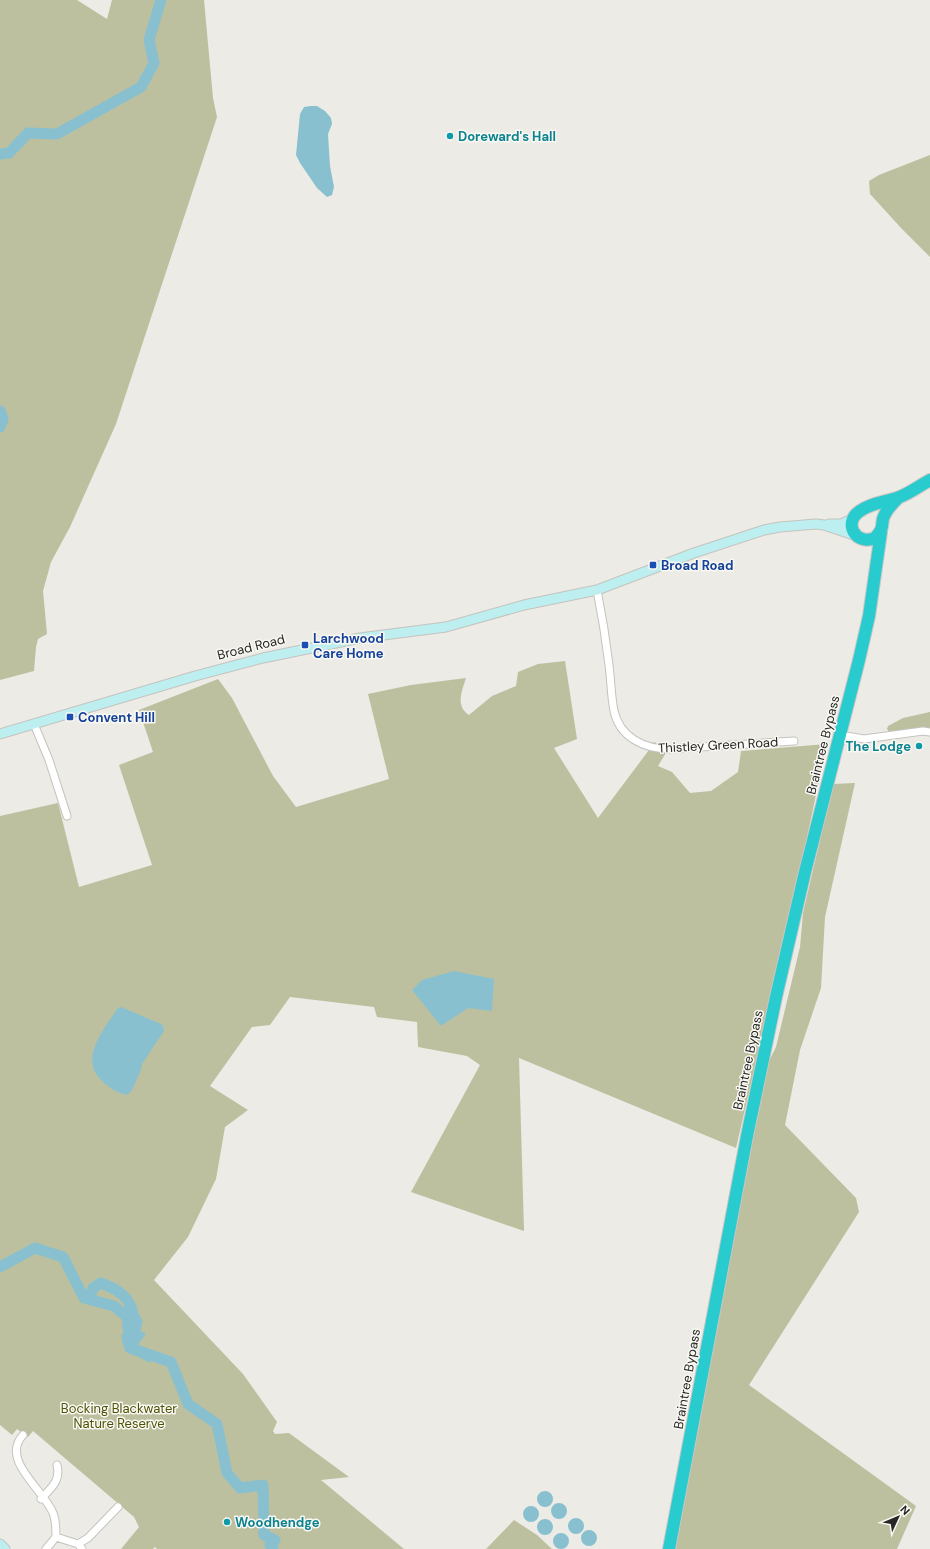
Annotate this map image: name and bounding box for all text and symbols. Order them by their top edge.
place label: Doreward's Hall [458,128,556,145]
marker: Doreward's Hall [445,131,455,141]
place label: Broad Road [661,557,734,574]
marker: Broad Road [648,560,658,570]
street label: Broad Road [215,630,287,664]
place label: Larchwood Care Home [313,630,384,662]
marker: Larchwood Care Home [300,640,310,650]
street label: Braintree Bypass [802,694,844,796]
place label: Convent Hill [78,709,155,726]
marker: Convent Hill [65,712,75,722]
street label: Thistley Green Road [657,733,779,757]
place label: The Lodge [846,738,911,755]
marker: The Lodge [914,741,924,751]
street label: Braintree Bypass [729,1009,767,1111]
street label: Braintree Bypass [670,1328,704,1430]
park label: Bocking Blackwater Nature Reserve [61,1400,177,1432]
north arrow [878,1497,918,1537]
text: N [897,1502,913,1518]
place label: Woodhendge [235,1514,320,1531]
marker: Woodhendge [222,1517,232,1527]

